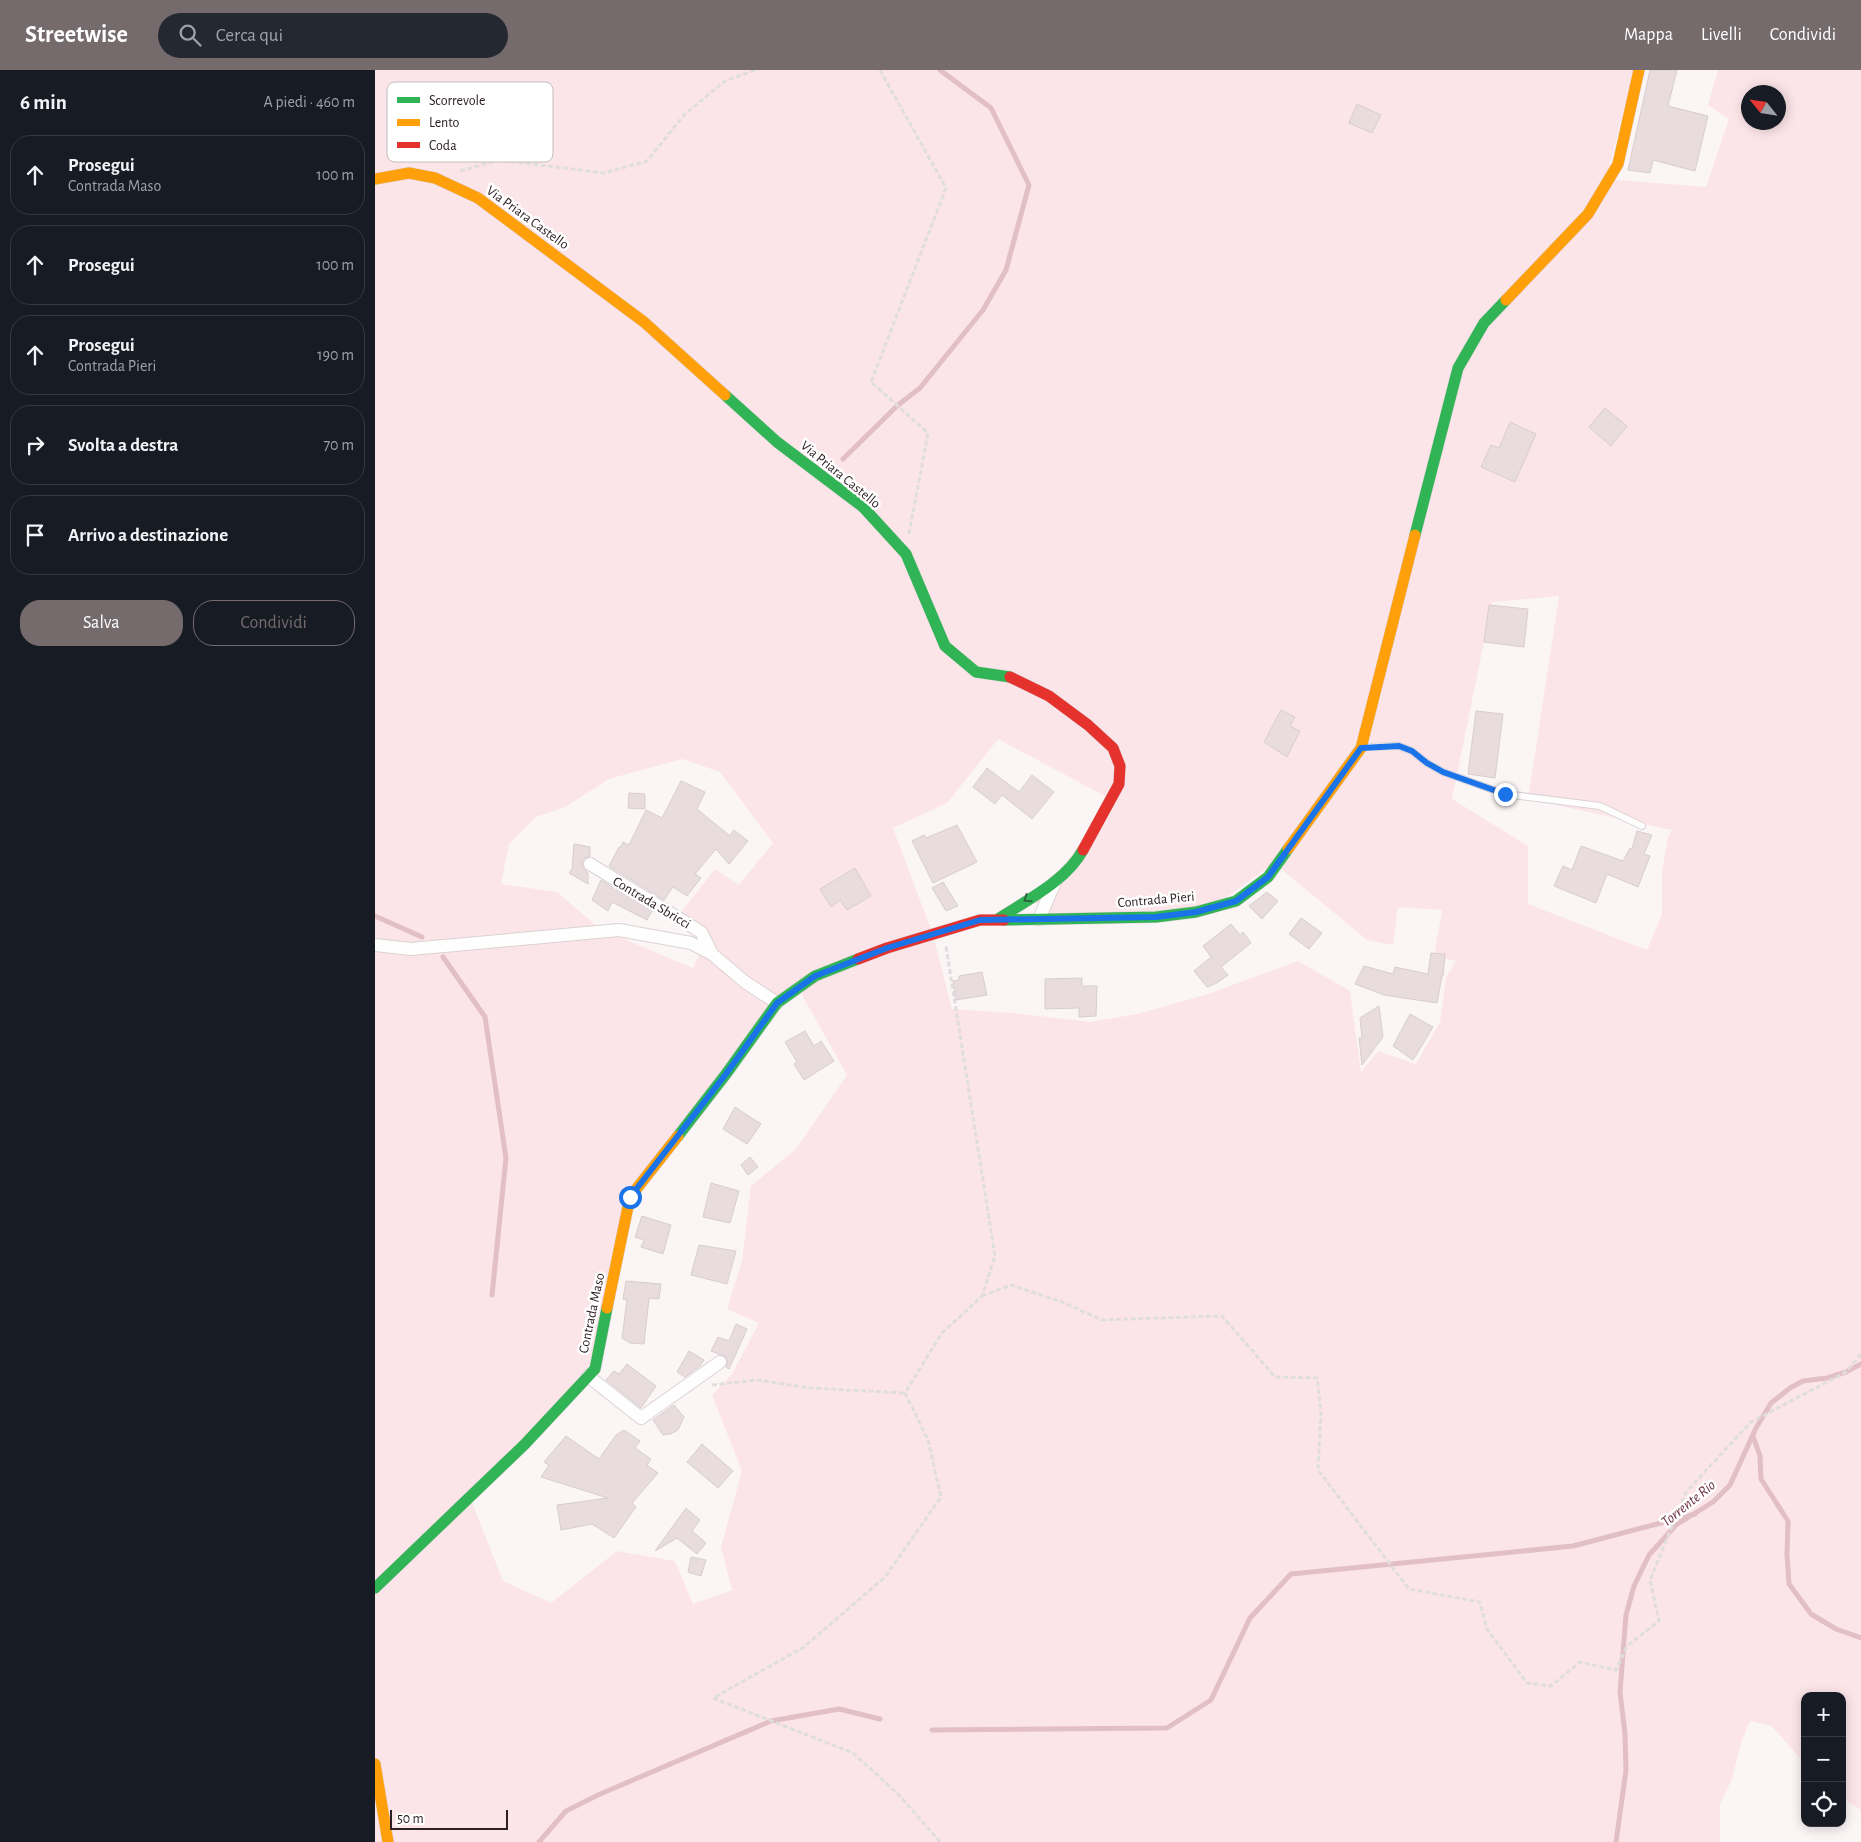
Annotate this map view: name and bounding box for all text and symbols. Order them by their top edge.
search box [158,13,508,58]
icon: search [176,21,204,49]
text: Streetwise [25,23,128,47]
text: Cerca qui [216,26,283,45]
text: Mappa [1624,26,1673,44]
text: Livelli [1701,26,1742,44]
text: Condividi [1770,26,1836,44]
legend [387,82,553,162]
north arrow [1741,85,1786,130]
text: 6 min [20,92,67,113]
text: A piedi · 460 m [264,94,355,110]
text: Scorrevole [429,94,485,108]
text: Lento [429,116,460,130]
text: Coda [429,139,457,153]
text: Prosegui [68,156,135,175]
icon: ahead [21,161,49,189]
text: 100 m [316,167,354,183]
text: Contrada Maso [68,178,161,194]
street label: Via Priara Castello [484,183,571,252]
icon: ahead [21,251,49,279]
text: Prosegui [68,256,135,275]
text: 100 m [316,257,354,273]
text: Prosegui [68,336,135,355]
icon: ahead [21,341,49,369]
text: 190 m [317,347,354,363]
text: Contrada Pieri [68,358,156,374]
icon: right [21,431,49,459]
text: Svolta a destra [68,436,178,455]
text: 70 m [323,437,354,453]
street label: Via Priara Castello [798,439,883,511]
icon: arrive [21,521,49,549]
text: Arrivo a destinazione [68,526,228,545]
button: Salva [20,600,183,646]
button: Condividi [193,600,355,646]
route end [1494,783,1517,806]
street label: Contrada Sbricci [610,874,693,931]
street label: Contrada Pieri [1117,890,1195,910]
one-way arrow [1023,893,1033,902]
route start [619,1186,642,1209]
street label: Contrada Maso [577,1272,607,1355]
water label: Torrente Rio [1658,1477,1718,1530]
map controls [1801,1692,1846,1827]
button: + [1801,1692,1846,1737]
button: − [1801,1737,1846,1782]
button: locate [1801,1782,1846,1827]
scale bar [390,1807,507,1830]
text: 50 m [397,1812,424,1826]

